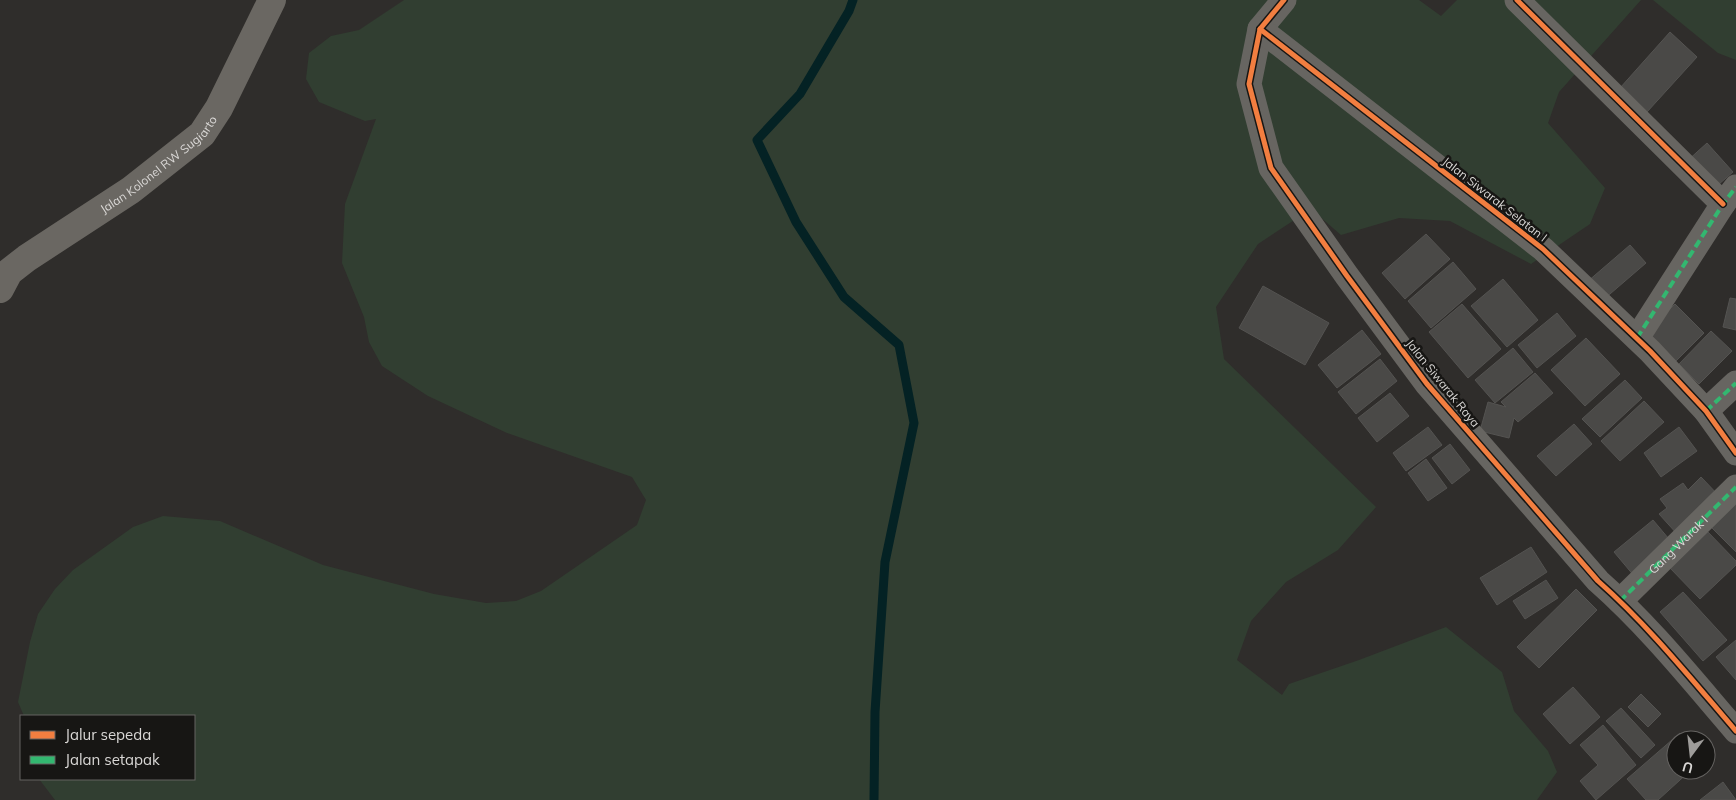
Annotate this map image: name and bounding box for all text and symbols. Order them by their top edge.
street label: Jalan Kolonel RW Sugiarto [97,112,220,216]
street label: Jalan Siwarak Selatan I [1440,153,1550,245]
street label: Jalan Siwarak Raya [1403,336,1483,430]
street label: Gang Warak I [1645,512,1711,577]
legend [20,715,195,780]
text: Jalur sepeda [65,725,151,744]
north arrow [1666,730,1716,780]
text: Jalan setapak [65,750,160,769]
text: U [1680,758,1695,778]

